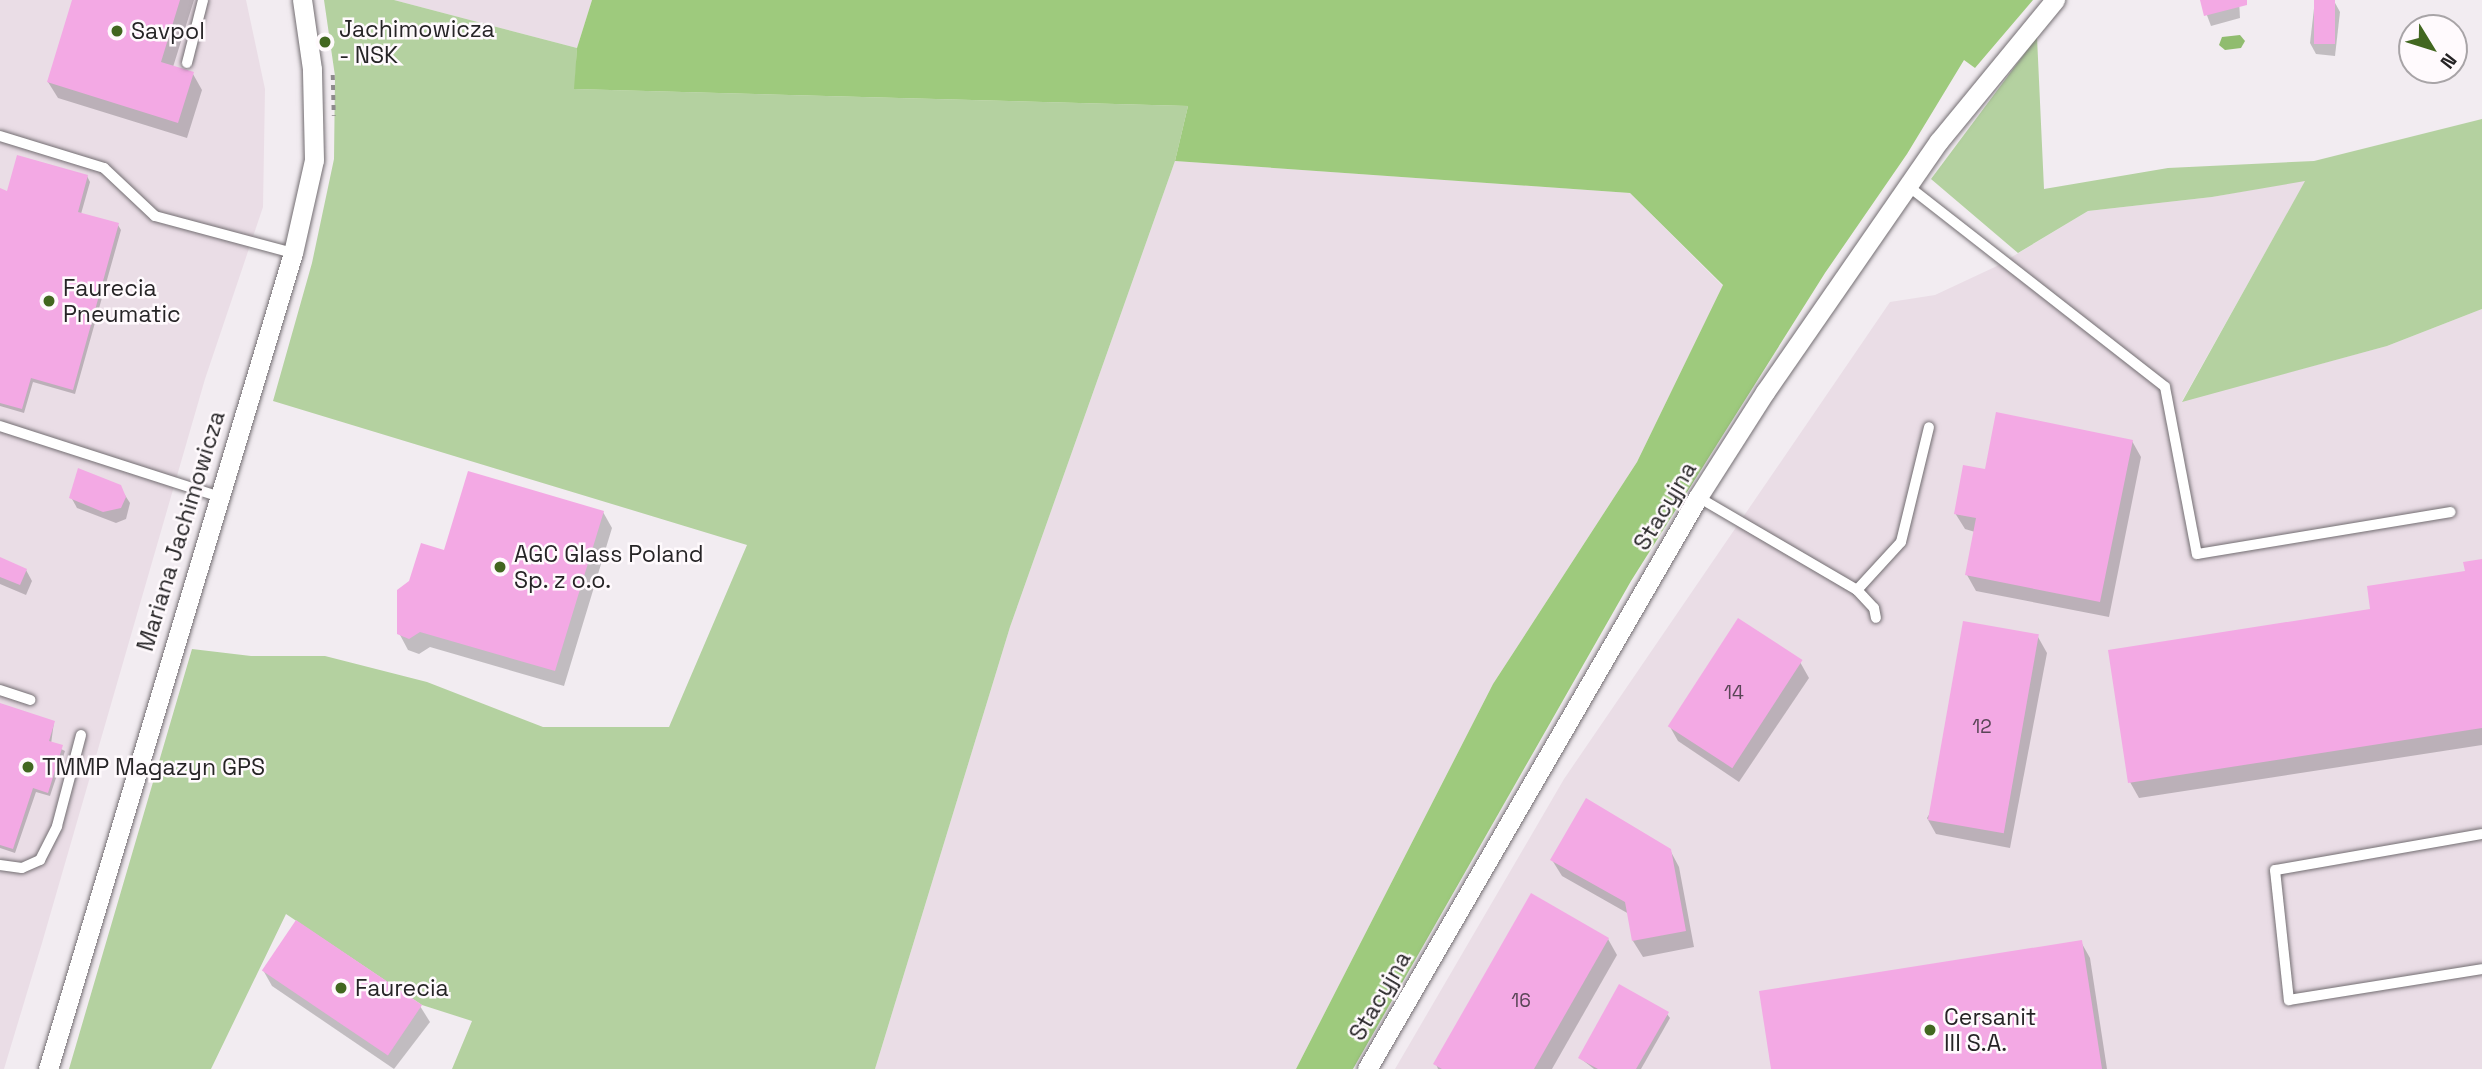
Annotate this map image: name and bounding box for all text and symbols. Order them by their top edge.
north arrow [2398,14,2468,84]
place label: Jachimowicza - NSK [339,15,495,69]
place label: Savpol [131,17,205,45]
marker: Savpol [109,23,125,39]
marker: Jachimowicza - NSK [317,34,333,50]
text: N [2435,48,2462,74]
place label: Faurecia Pneumatic [63,274,181,328]
marker: Faurecia Pneumatic [41,293,57,309]
street label: Mariana Jachimowicza [131,408,231,654]
street label: Stacyjna [1628,457,1702,555]
place label: AGC Glass Poland Sp. z o.o. [514,540,704,594]
marker: AGC Glass Poland Sp. z o.o. [492,559,508,575]
house number: 14 [1724,682,1744,704]
house number: 12 [1972,716,1992,738]
place label: TMMP Magazyn GPS [42,753,265,781]
marker: TMMP Magazyn GPS [20,759,36,775]
street label: Stacyjna [1343,947,1417,1045]
place label: Faurecia [355,974,449,1002]
marker: Faurecia [333,980,349,996]
house number: 16 [1511,990,1531,1012]
place label: Cersanit III S.A. [1944,1003,2036,1057]
marker: Cersanit III S.A. [1922,1022,1938,1038]

